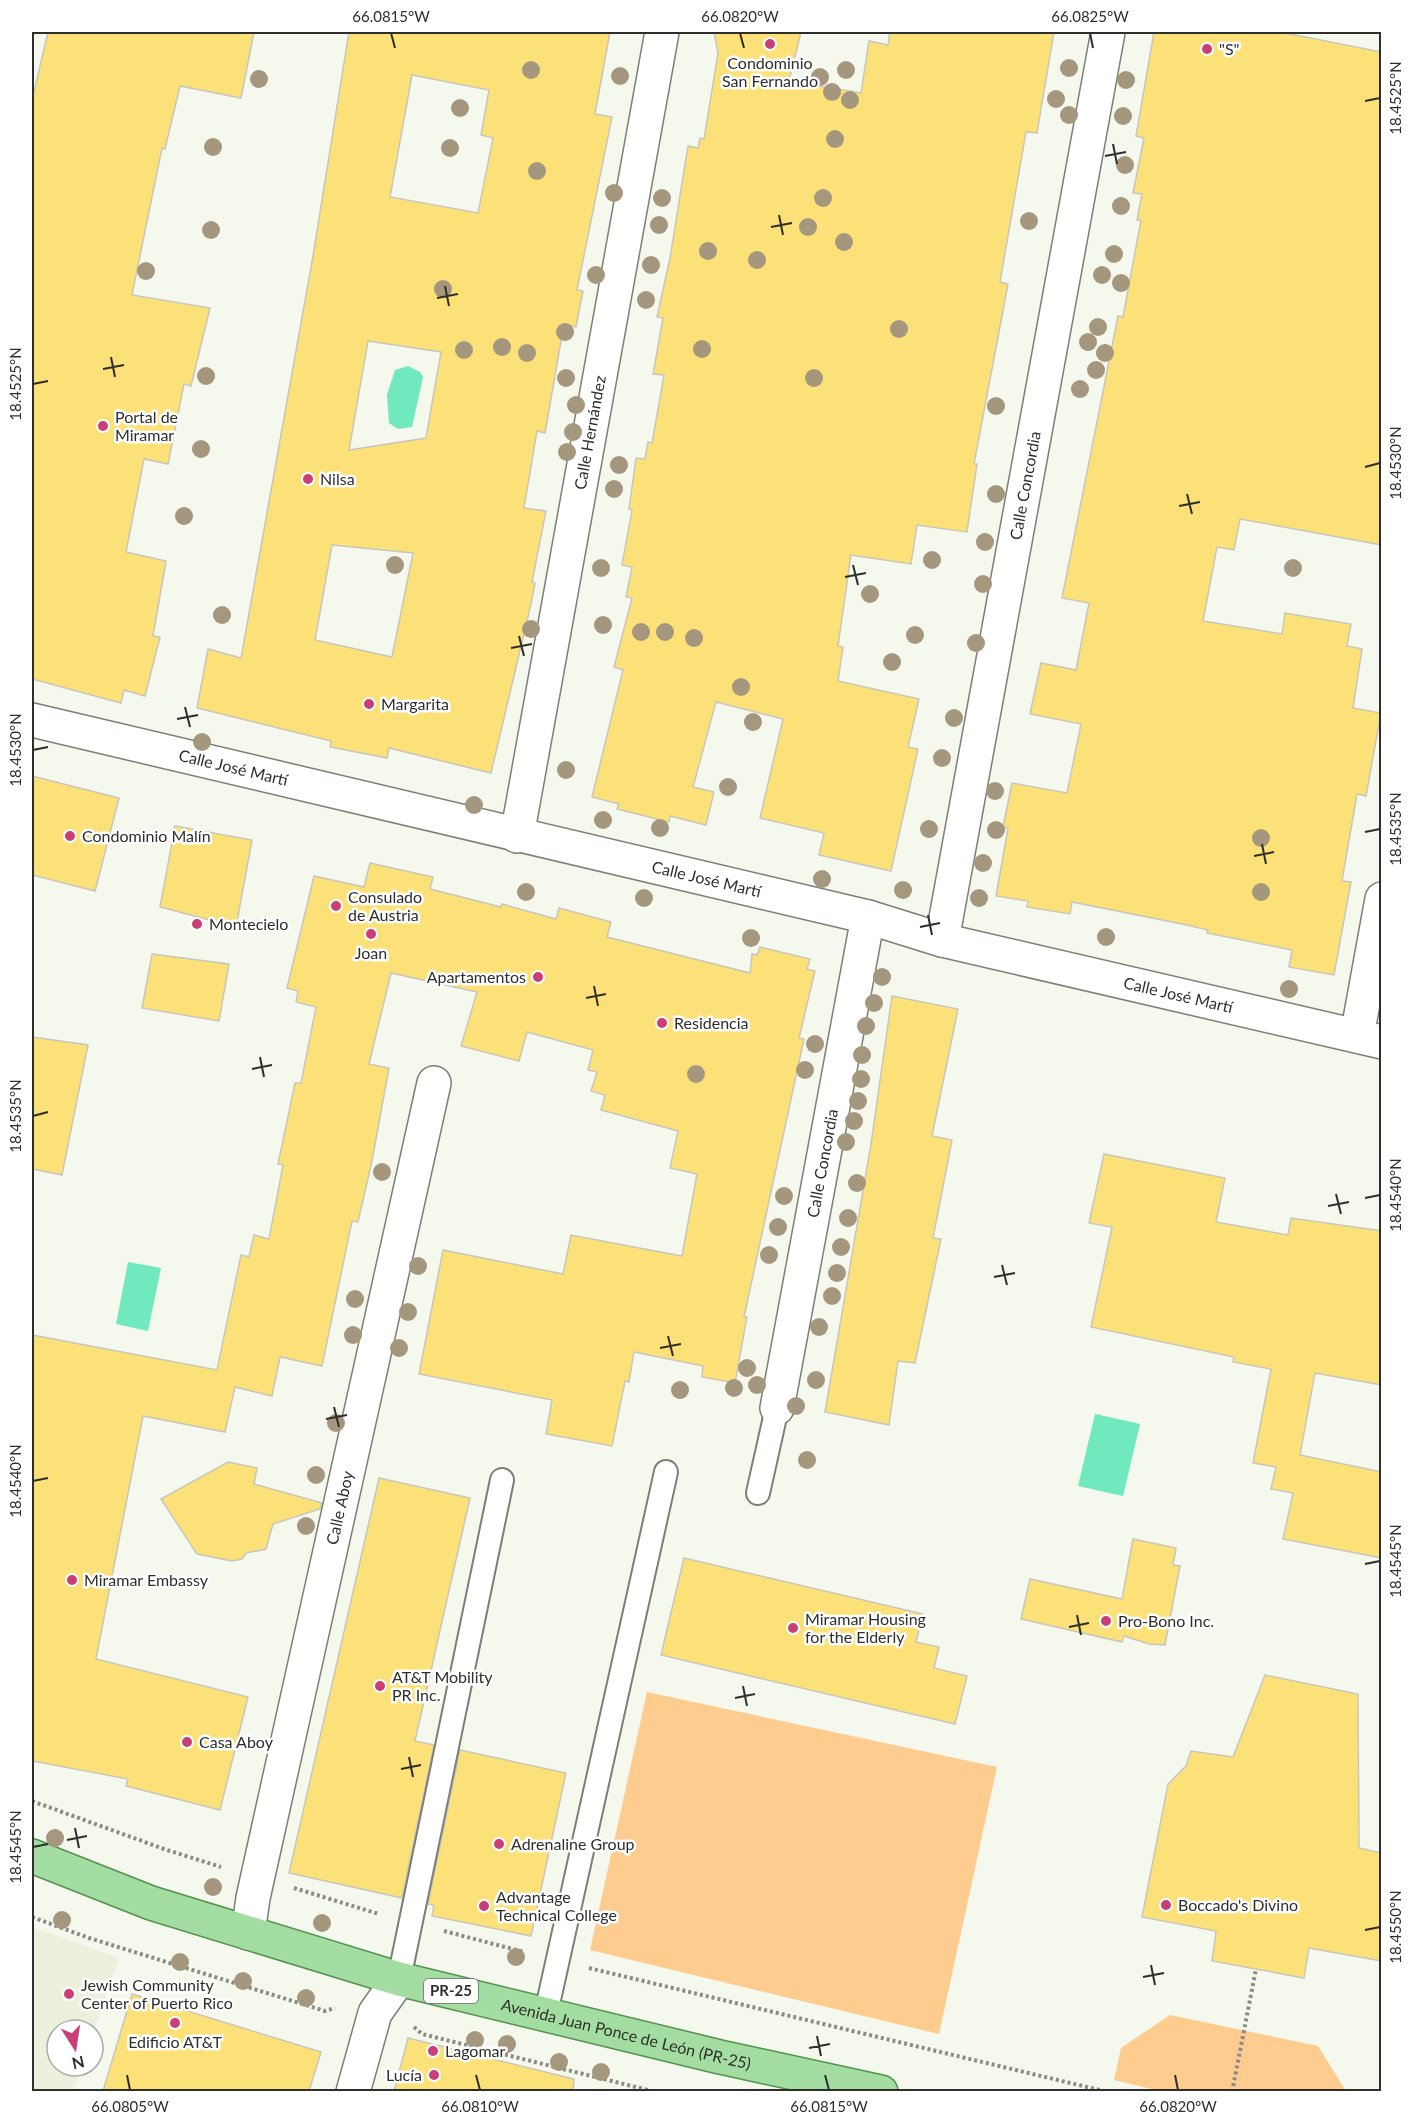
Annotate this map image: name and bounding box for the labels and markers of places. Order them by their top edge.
marker: Condominio San Fernando [763,37,777,51]
place label: "S" [1219,39,1240,58]
marker: "S" [1200,42,1214,56]
place label: Condominio San Fernando [722,53,818,90]
place label: Portal de Miramar [115,407,178,444]
marker: Portal de Miramar [96,419,110,433]
place label: Nilsa [320,469,355,488]
marker: Nilsa [301,472,315,486]
place label: Margarita [381,694,449,713]
marker: Margarita [362,697,376,711]
place label: Condominio Malín [82,826,211,845]
marker: Condominio Malín [63,829,77,843]
place label: Consulado de Austria [348,887,422,924]
marker: Consulado de Austria [329,899,343,913]
place label: Montecielo [209,914,288,933]
marker: Montecielo [190,917,204,931]
marker: Joan [364,927,378,941]
place label: Joan [355,943,387,962]
place label: Apartamentos [427,967,526,986]
marker: Apartamentos [531,970,545,984]
place label: Residencia [674,1013,749,1032]
marker: Residencia [655,1016,669,1030]
place label: Miramar Embassy [84,1570,209,1589]
marker: Miramar Embassy [65,1573,79,1587]
place label: Miramar Housing for the Elderly [805,1609,926,1646]
place label: Pro-Bono Inc. [1118,1611,1214,1630]
marker: Pro-Bono Inc. [1099,1614,1113,1628]
marker: Miramar Housing for the Elderly [786,1621,800,1635]
place label: AT&T Mobility PR Inc. [392,1667,493,1704]
marker: AT&T Mobility PR Inc. [373,1679,387,1693]
place label: Casa Aboy [199,1732,274,1751]
marker: Casa Aboy [180,1735,194,1749]
place label: Adrenaline Group [511,1834,635,1853]
marker: Adrenaline Group [492,1837,506,1851]
place label: Advantage Technical College [496,1887,617,1924]
place label: Boccado's Divino [1178,1895,1298,1914]
marker: Boccado's Divino [1159,1898,1173,1912]
marker: Advantage Technical College [477,1899,491,1913]
place label: Jewish Community Center of Puerto Rico [81,1975,233,2012]
marker: Jewish Community Center of Puerto Rico [62,1987,76,2001]
marker: Edificio AT&T [168,2016,182,2030]
place label: Edificio AT&T [128,2032,222,2051]
place label: Lagomar [445,2041,506,2060]
marker: Lagomar [426,2044,440,2058]
place label: Lucía [386,2065,422,2084]
marker: Lucía [427,2068,441,2082]

